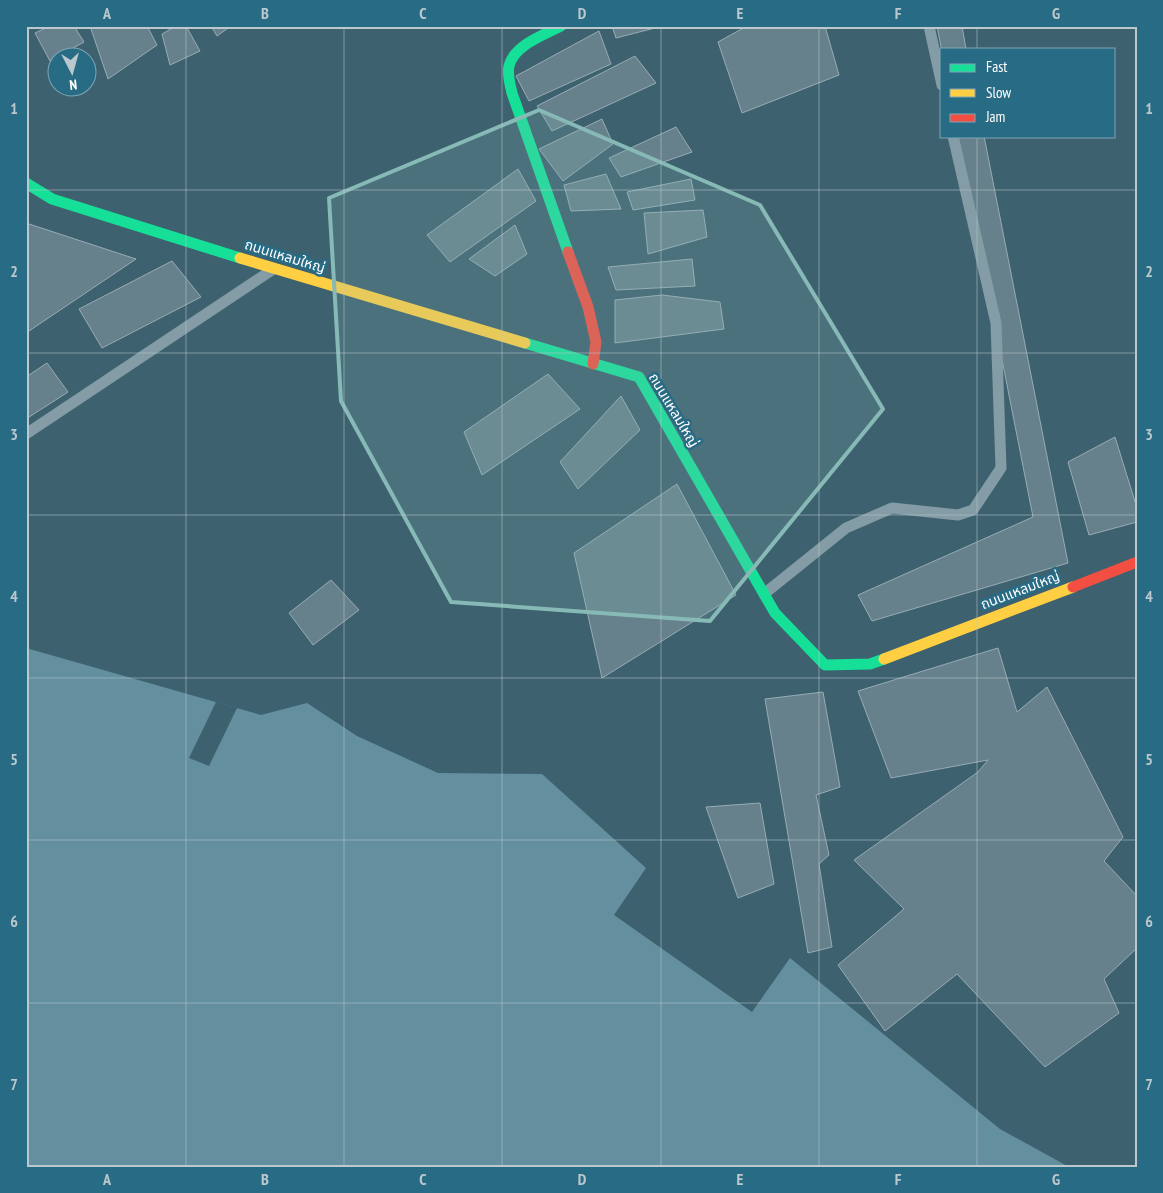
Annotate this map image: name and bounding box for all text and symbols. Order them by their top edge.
text: A [102,3,112,23]
text: B [261,3,269,23]
text: C [419,3,427,23]
text: D [578,3,587,23]
text: E [737,3,744,23]
text: F [895,3,902,23]
text: G [1052,3,1060,23]
north arrow [48,48,98,98]
legend [940,48,1116,138]
text: Fast [986,57,1007,76]
text: N [69,76,78,94]
text: Slow [986,83,1011,102]
text: 1 [10,98,18,118]
text: 1 [1145,98,1153,118]
text: Jam [985,107,1005,126]
street label: ถนนแหลมใหญ่ [243,235,327,277]
text: 2 [10,261,18,281]
text: 2 [1145,261,1153,281]
street label: ถนนแหลมใหญ่ [645,370,703,450]
text: 3 [10,424,18,444]
text: 3 [1145,424,1153,444]
street label: ถนนแหลมใหญ่ [978,567,1062,613]
text: 4 [10,586,18,606]
text: 4 [1145,586,1153,606]
text: 5 [10,749,18,769]
text: 5 [1145,749,1153,769]
text: 6 [10,911,18,931]
text: 6 [1145,911,1153,931]
text: 7 [10,1074,18,1094]
text: 7 [1145,1074,1153,1094]
text: A [102,1169,112,1189]
text: B [261,1169,269,1189]
text: C [419,1169,427,1189]
text: D [578,1169,587,1189]
text: E [737,1169,744,1189]
text: F [895,1169,902,1189]
text: G [1052,1169,1060,1189]

